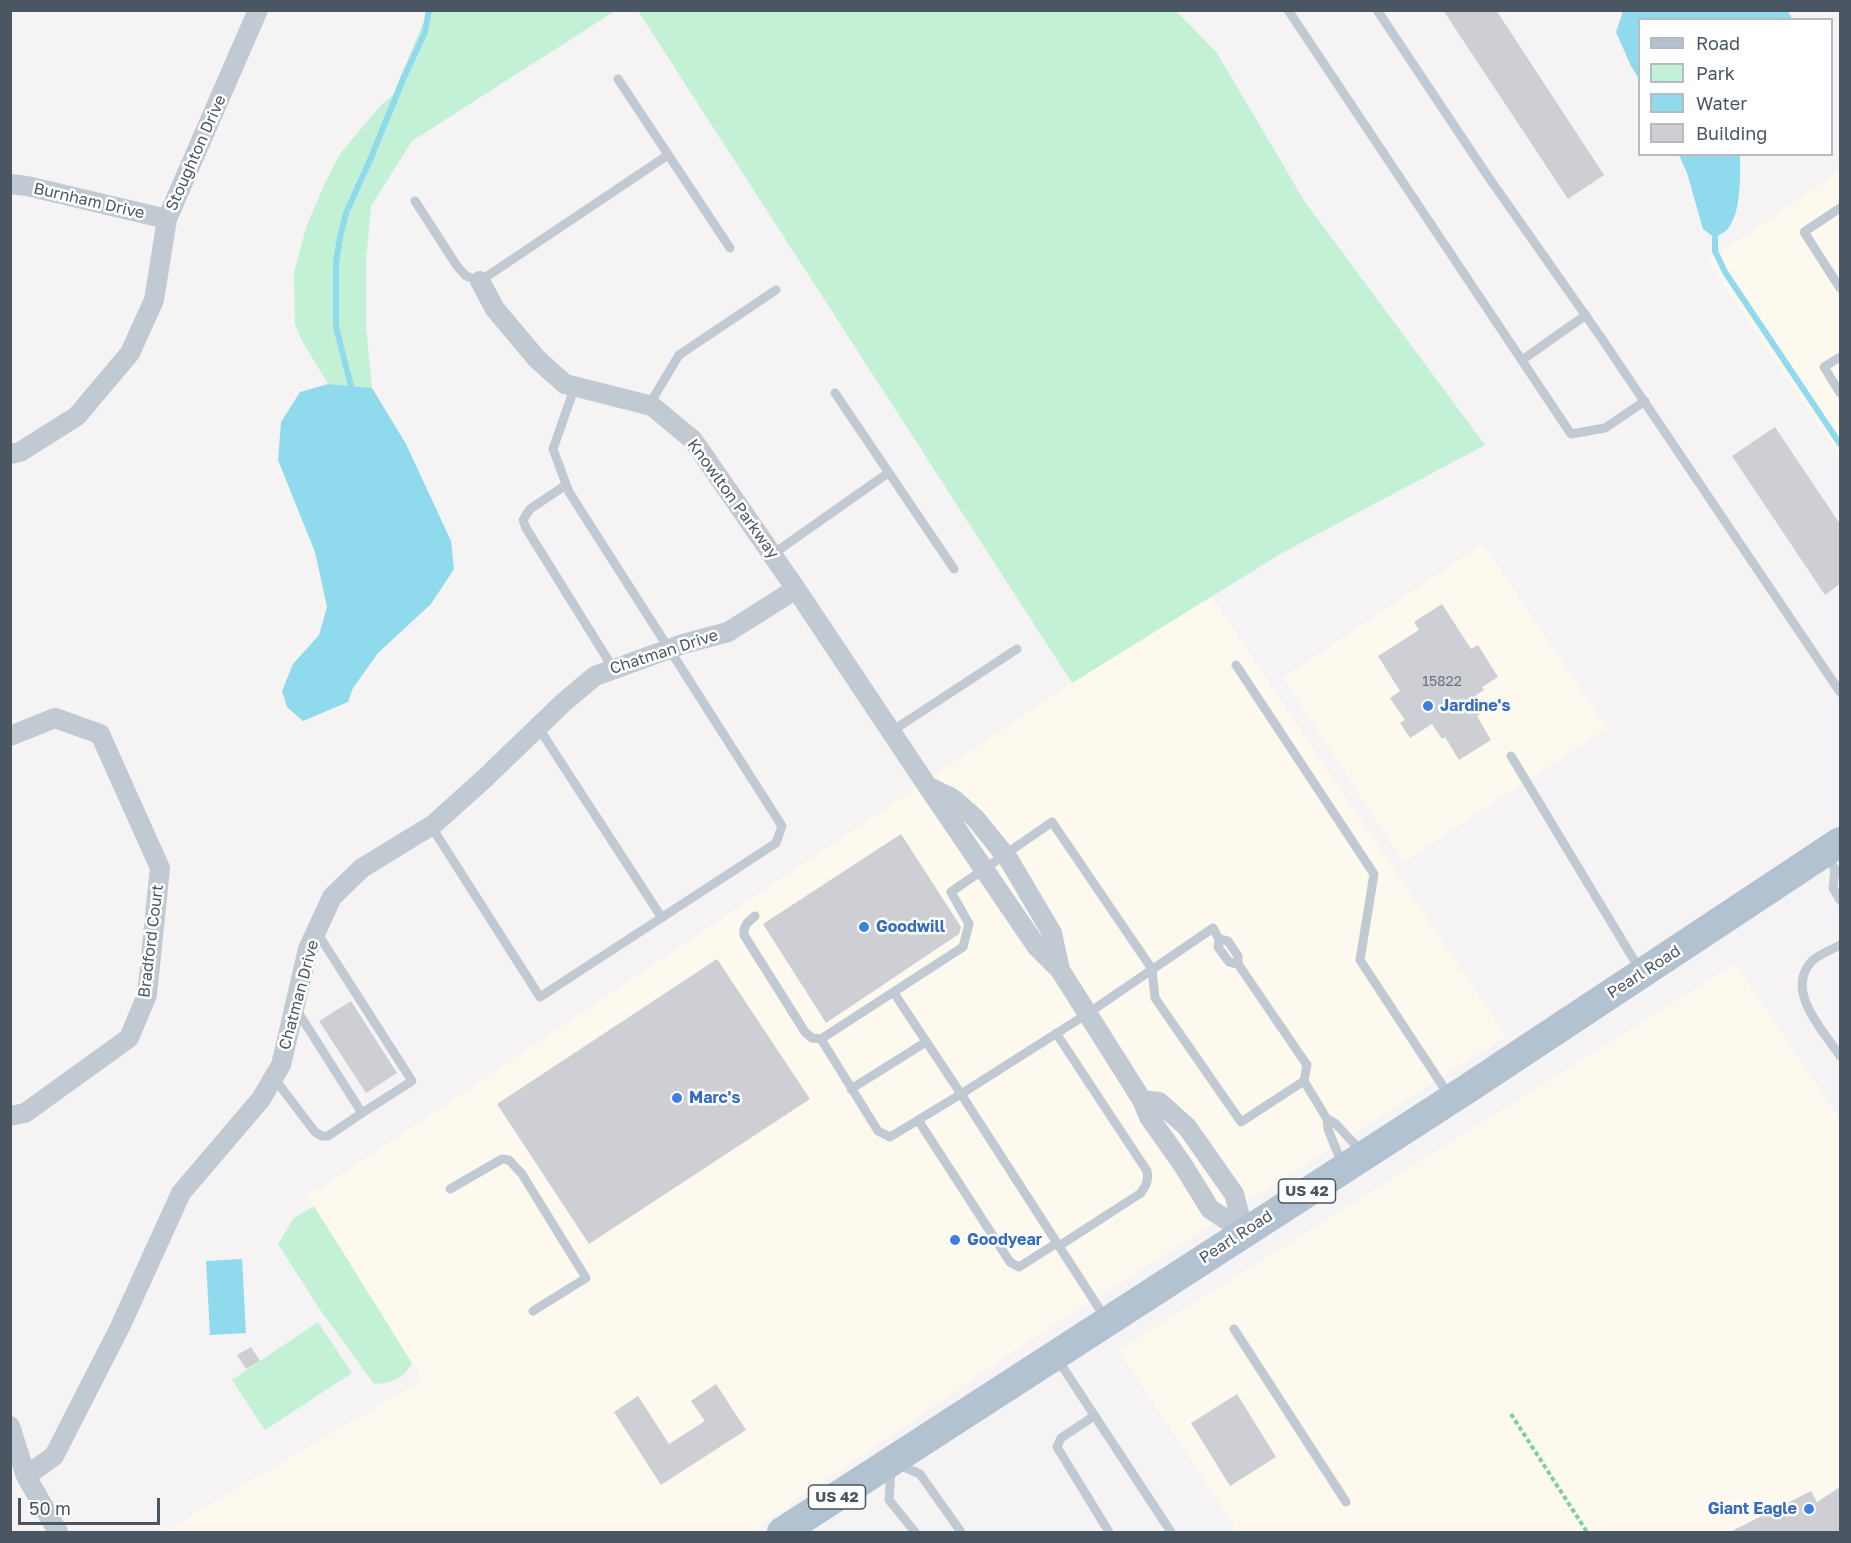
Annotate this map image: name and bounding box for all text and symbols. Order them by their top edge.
legend [1638,18,1833,156]
text: Road [1696,32,1740,54]
text: Park [1696,62,1735,84]
street label: Stoughton Drive [162,92,230,214]
text: Water [1696,92,1747,114]
text: Building [1696,122,1767,144]
street label: Burnham Drive [32,179,146,223]
street label: Knowlton Parkway [683,435,783,563]
street label: Chatman Drive [607,625,721,679]
house number: 15822 [1422,674,1462,690]
place label: Jardine's [1440,696,1510,716]
marker: Jardine's [1421,699,1435,713]
street label: Bradford Court [135,883,167,999]
place label: Goodwill [876,917,945,937]
marker: Goodwill [857,920,871,934]
street label: Chatman Drive [275,938,323,1052]
street label: Pearl Road [1604,941,1684,1003]
place label: Marc's [689,1088,740,1108]
marker: Marc's [670,1091,684,1105]
road number: US 42 [1278,1179,1336,1203]
street label: Pearl Road [1196,1206,1276,1268]
place label: Goodyear [967,1230,1042,1250]
marker: Goodyear [948,1233,962,1247]
road number: US 42 [808,1485,866,1509]
scale bar [21,1486,164,1524]
text: 50 m [29,1497,71,1519]
place label: Giant Eagle [1708,1499,1797,1519]
marker: Giant Eagle [1802,1502,1816,1516]

